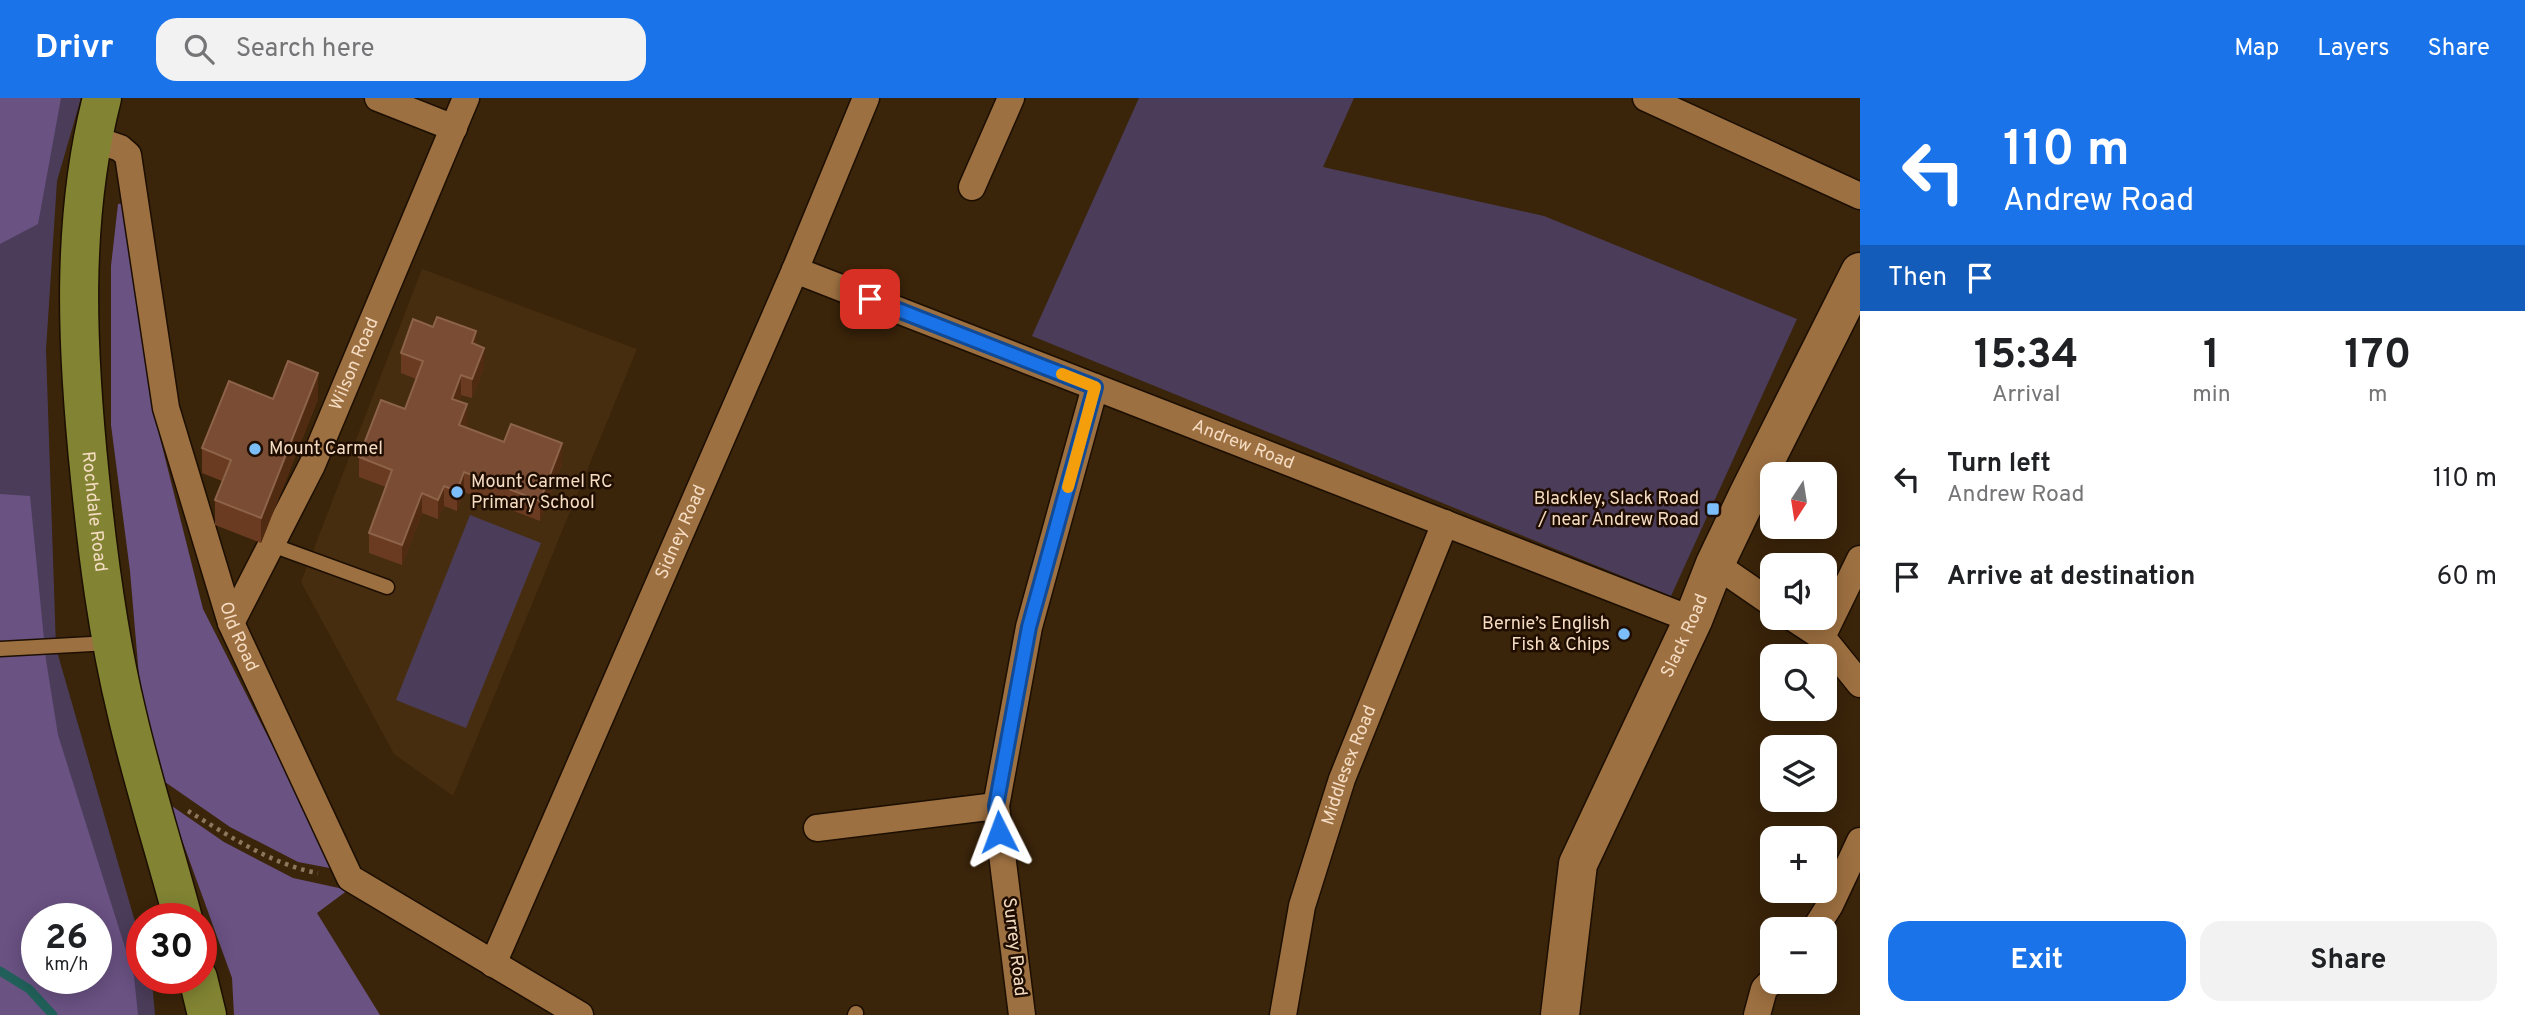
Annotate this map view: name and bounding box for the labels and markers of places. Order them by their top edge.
pin [840,269,900,329]
place label: Mount Carmel [269,438,383,461]
marker: Mount Carmel [247,441,263,457]
place label: Mount Carmel RC Primary School [471,471,613,515]
marker: Mount Carmel RC Primary School [449,484,465,500]
place label: Blackley, Slack Road / near Andrew Road [1534,488,1699,532]
marker: Blackley, Slack Road / near Andrew Road [1705,501,1721,517]
place label: Bernie’s English Fish & Chips [1482,613,1610,657]
marker: Bernie’s English Fish & Chips [1616,626,1632,642]

